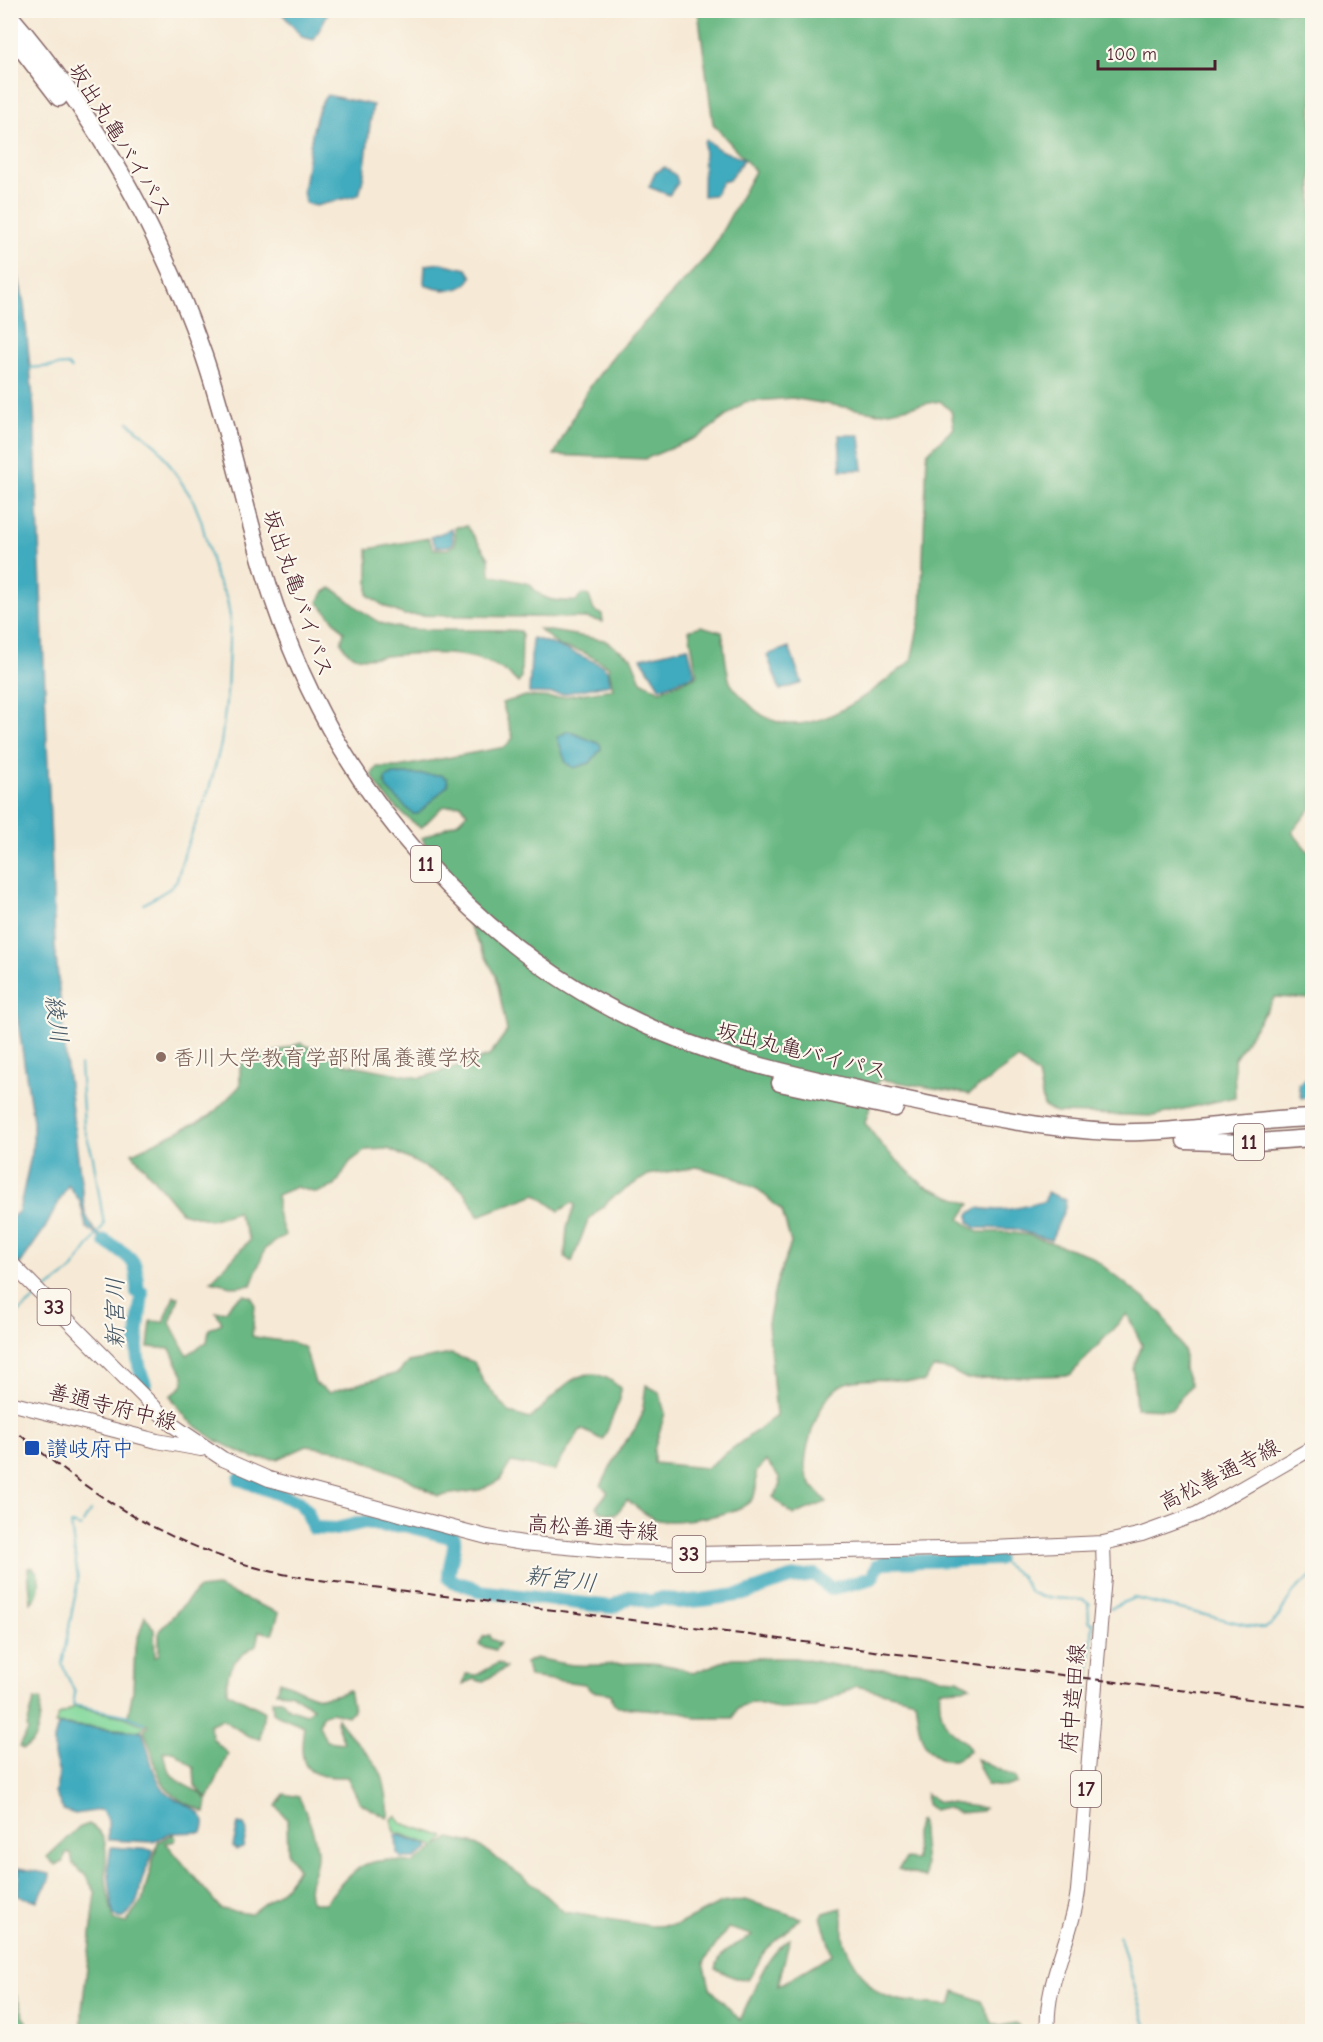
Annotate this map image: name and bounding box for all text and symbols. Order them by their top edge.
scale bar [1098,33,1215,71]
text: 100 m [1107,44,1157,65]
street label: 坂出丸亀バイパス [63,58,178,221]
street label: 坂出丸亀バイパス [257,506,339,681]
road number: 11 [411,846,441,882]
water label: 綾川 [40,993,74,1045]
street label: 坂出丸亀バイパス [713,1017,890,1085]
place label: 香川大学教育学部附属養護学校 [173,1045,481,1071]
marker: 香川大学教育学部附属養護学校 [154,1050,168,1064]
road number: 11 [1234,1124,1264,1160]
water label: 新宮川 [101,1277,129,1349]
road number: 33 [38,1289,70,1325]
street label: 善通寺府中線 [46,1378,180,1436]
street label: 高松善通寺線 [1155,1433,1284,1516]
place label: 讃岐府中 [46,1436,134,1462]
marker: 讃岐府中 [23,1439,41,1457]
street label: 高松善通寺線 [526,1510,660,1546]
road number: 33 [672,1536,706,1572]
water label: 新宮川 [524,1561,598,1597]
street label: 府中造田線 [1055,1642,1091,1754]
road number: 17 [1071,1771,1101,1807]

